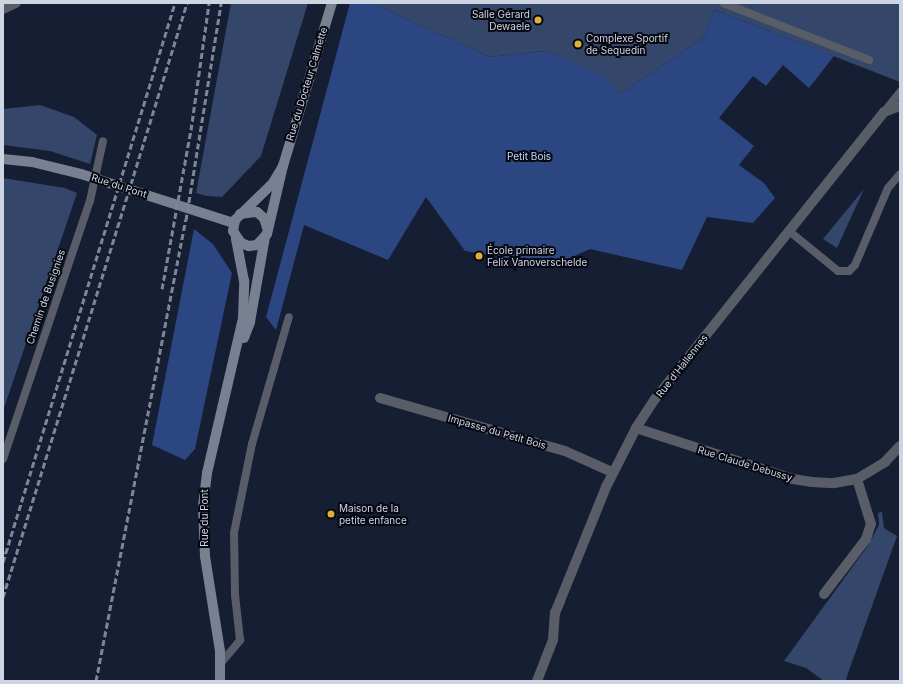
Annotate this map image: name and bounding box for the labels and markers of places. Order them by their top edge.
place label: Salle Gérard Dewaele [472,8,530,32]
marker: Salle Gérard Dewaele [533,15,543,25]
place label: Complexe Sportif de Sequedin [586,32,668,56]
marker: Complexe Sportif de Sequedin [573,39,583,49]
place label: École primaire Felix Vanoverschelde [487,244,587,268]
marker: École primaire Felix Vanoverschelde [474,251,484,261]
place label: Maison de la petite enfance [339,502,407,526]
marker: Maison de la petite enfance [326,509,336,519]

